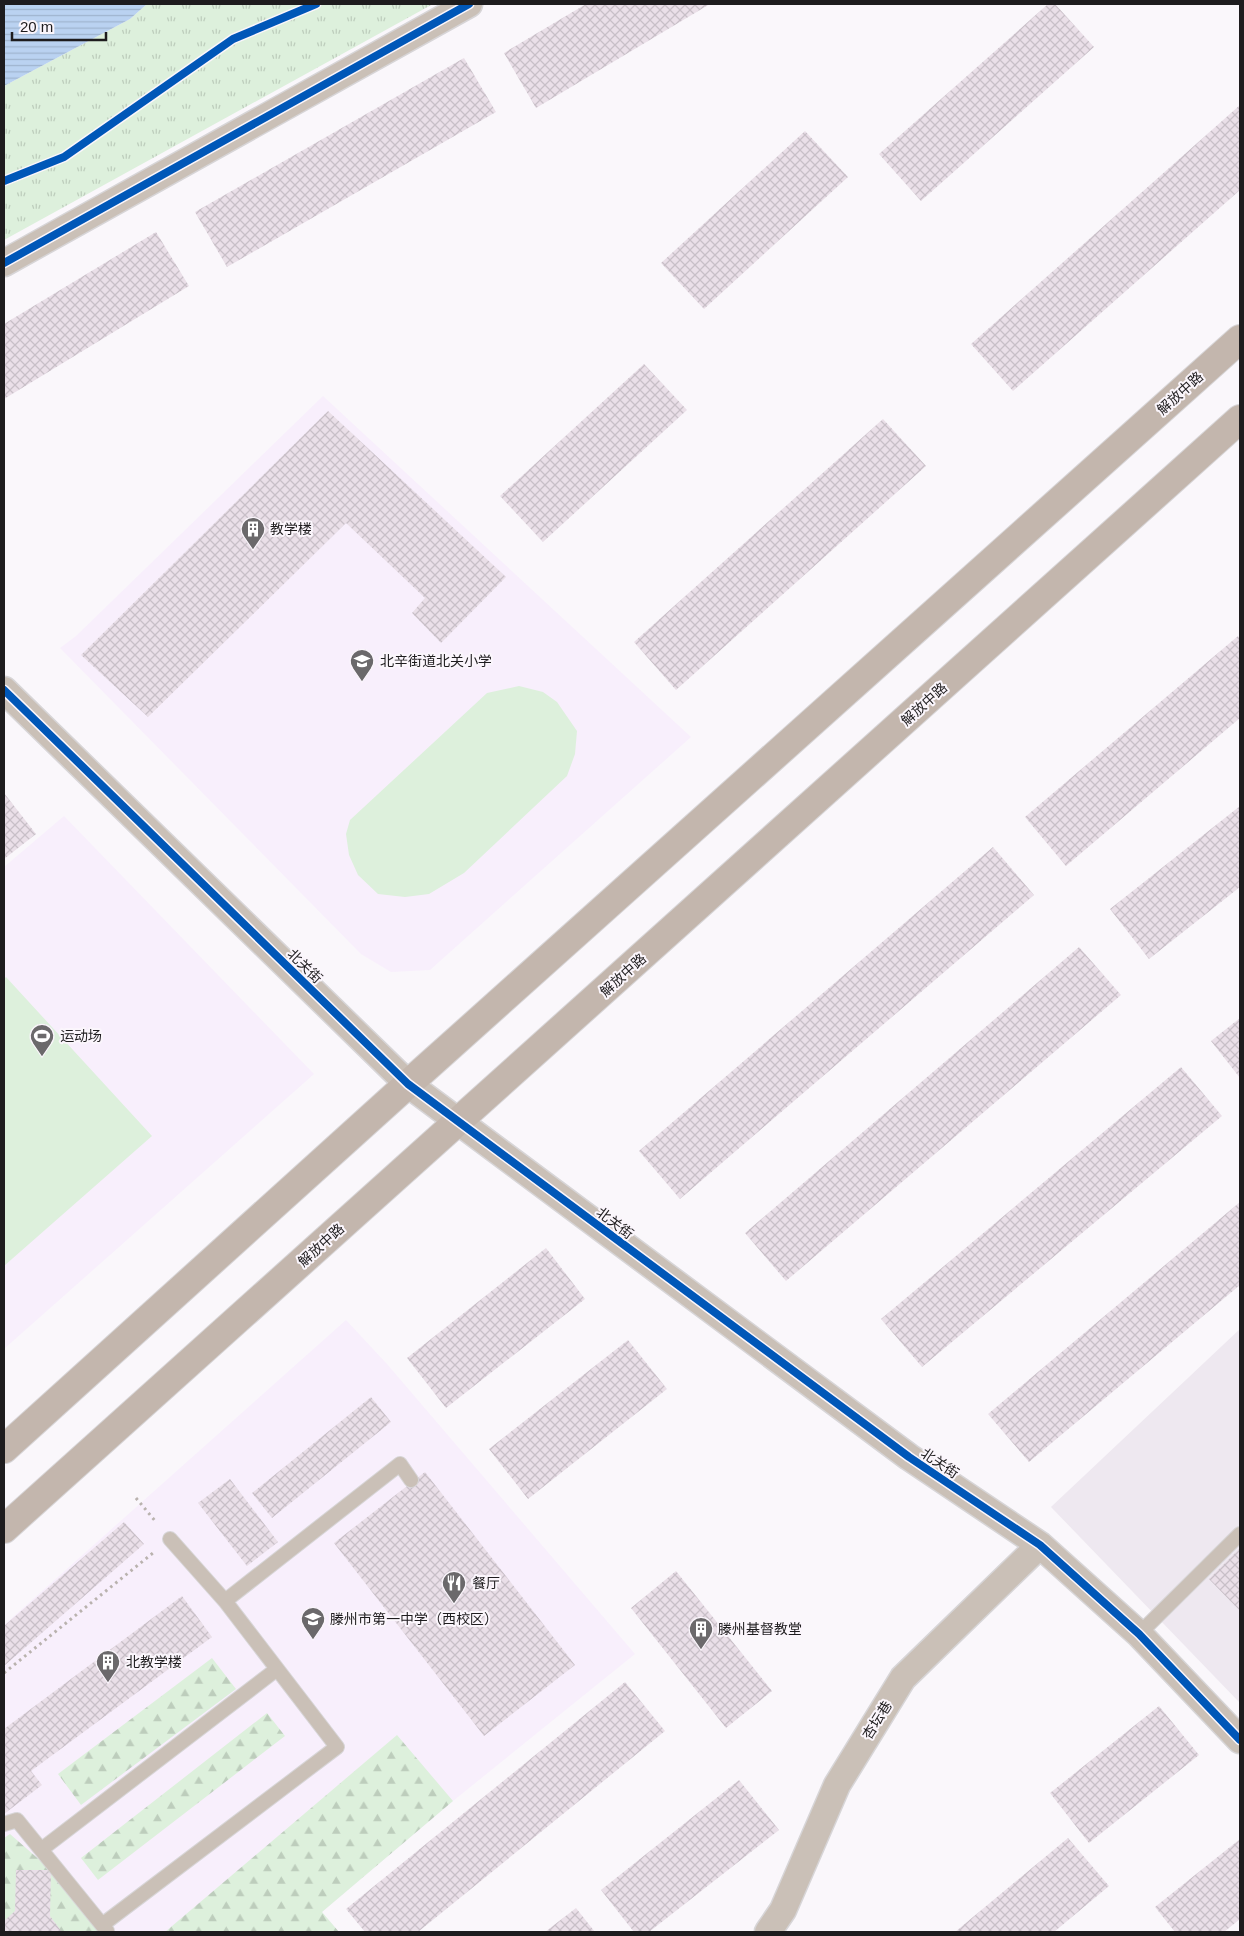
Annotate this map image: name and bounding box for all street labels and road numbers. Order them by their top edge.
street label: 解放中路 [1154,368,1206,418]
street label: 解放中路 [898,679,950,729]
street label: 北关街 [284,946,326,986]
street label: 解放中路 [597,950,649,1000]
street label: 北关街 [593,1204,637,1242]
street label: 解放中路 [295,1220,347,1270]
street label: 北关街 [918,1445,962,1481]
street label: 杏坛巷 [859,1698,895,1742]

